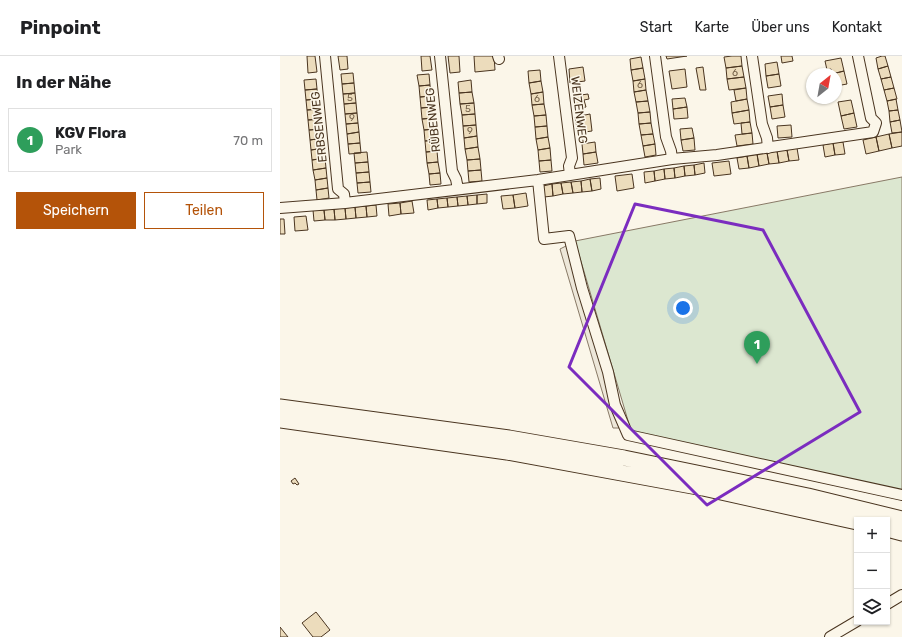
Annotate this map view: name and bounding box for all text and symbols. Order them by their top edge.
text: Pinpoint [20,16,101,39]
text: Start [640,19,673,36]
text: Karte [695,19,729,36]
text: Über uns [751,19,810,36]
text: Kontakt [832,19,882,36]
house number: 6 [732,67,738,79]
north arrow [806,68,842,104]
text: In der Nähe [16,72,111,92]
street label: WEIZENWEG [568,75,590,145]
house number: 6 [637,79,643,91]
street label: RÜBENWEG [423,87,443,153]
street label: ERBSENWEG [308,91,330,163]
house number: 5 [347,92,353,104]
house number: 6 [534,93,540,105]
house number: 5 [465,103,471,115]
house number: 9 [349,112,355,124]
text: KGV Flora [55,124,126,142]
house number: 9 [467,125,473,137]
text: 1 [27,133,33,148]
text: 70 m [233,133,263,148]
text: Park [55,142,82,157]
button: Speichern [16,192,136,229]
button: Teilen [144,192,264,229]
your location [673,298,693,318]
pin: 1 [744,331,770,364]
map controls [854,517,890,625]
button: + [854,517,890,553]
button: − [854,553,890,589]
button: layers [854,589,890,625]

